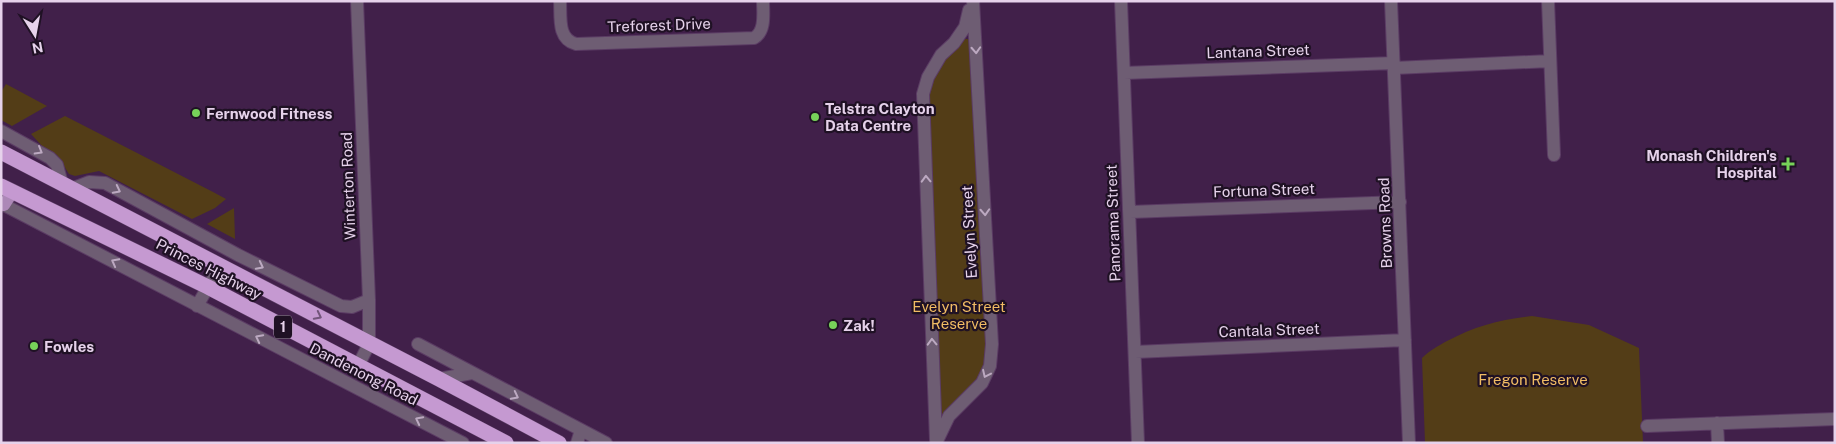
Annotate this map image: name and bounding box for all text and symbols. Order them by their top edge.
north arrow [10,10,60,60]
street label: Treforest Drive [607,15,711,35]
text: N [31,39,44,57]
street label: Lantana Street [1206,41,1310,61]
one-way arrow [970,46,981,54]
place label: Telstra Clayton Data Centre [825,100,935,134]
place label: Fernwood Fitness [206,105,333,122]
marker: Fernwood Fitness [190,107,202,119]
marker: Telstra Clayton Data Centre [809,111,821,123]
street label: Winterton Road [338,132,358,240]
one-way arrow [33,145,42,155]
place label: Monash Children's Hospital [1646,147,1777,181]
marker: Monash Children's Hospital [1781,157,1795,171]
street label: Panorama Street [1102,164,1124,282]
one-way arrow [921,175,932,183]
street label: Browns Road [1375,177,1395,269]
street label: Fortuna Street [1213,180,1315,200]
one-way arrow [112,184,121,194]
street label: Evelyn Street [958,185,980,279]
one-way arrow [979,208,990,216]
street label: Princes Highway [153,235,265,303]
one-way arrow [112,258,121,268]
one-way arrow [255,260,264,270]
park label: Evelyn Street Reserve [912,298,1006,332]
one-way arrow [312,310,321,320]
road number: 1 [274,316,292,338]
place label: Zak! [843,317,875,334]
marker: Zak! [827,319,839,331]
street label: Cantala Street [1218,320,1320,340]
one-way arrow [256,334,265,344]
one-way arrow [927,337,937,345]
place label: Fowles [44,338,94,355]
street label: Dandenong Road [307,339,421,409]
marker: Fowles [28,340,40,352]
one-way arrow [982,369,992,378]
park label: Fregon Reserve [1478,371,1588,388]
one-way arrow [510,390,519,400]
one-way arrow [415,416,424,426]

